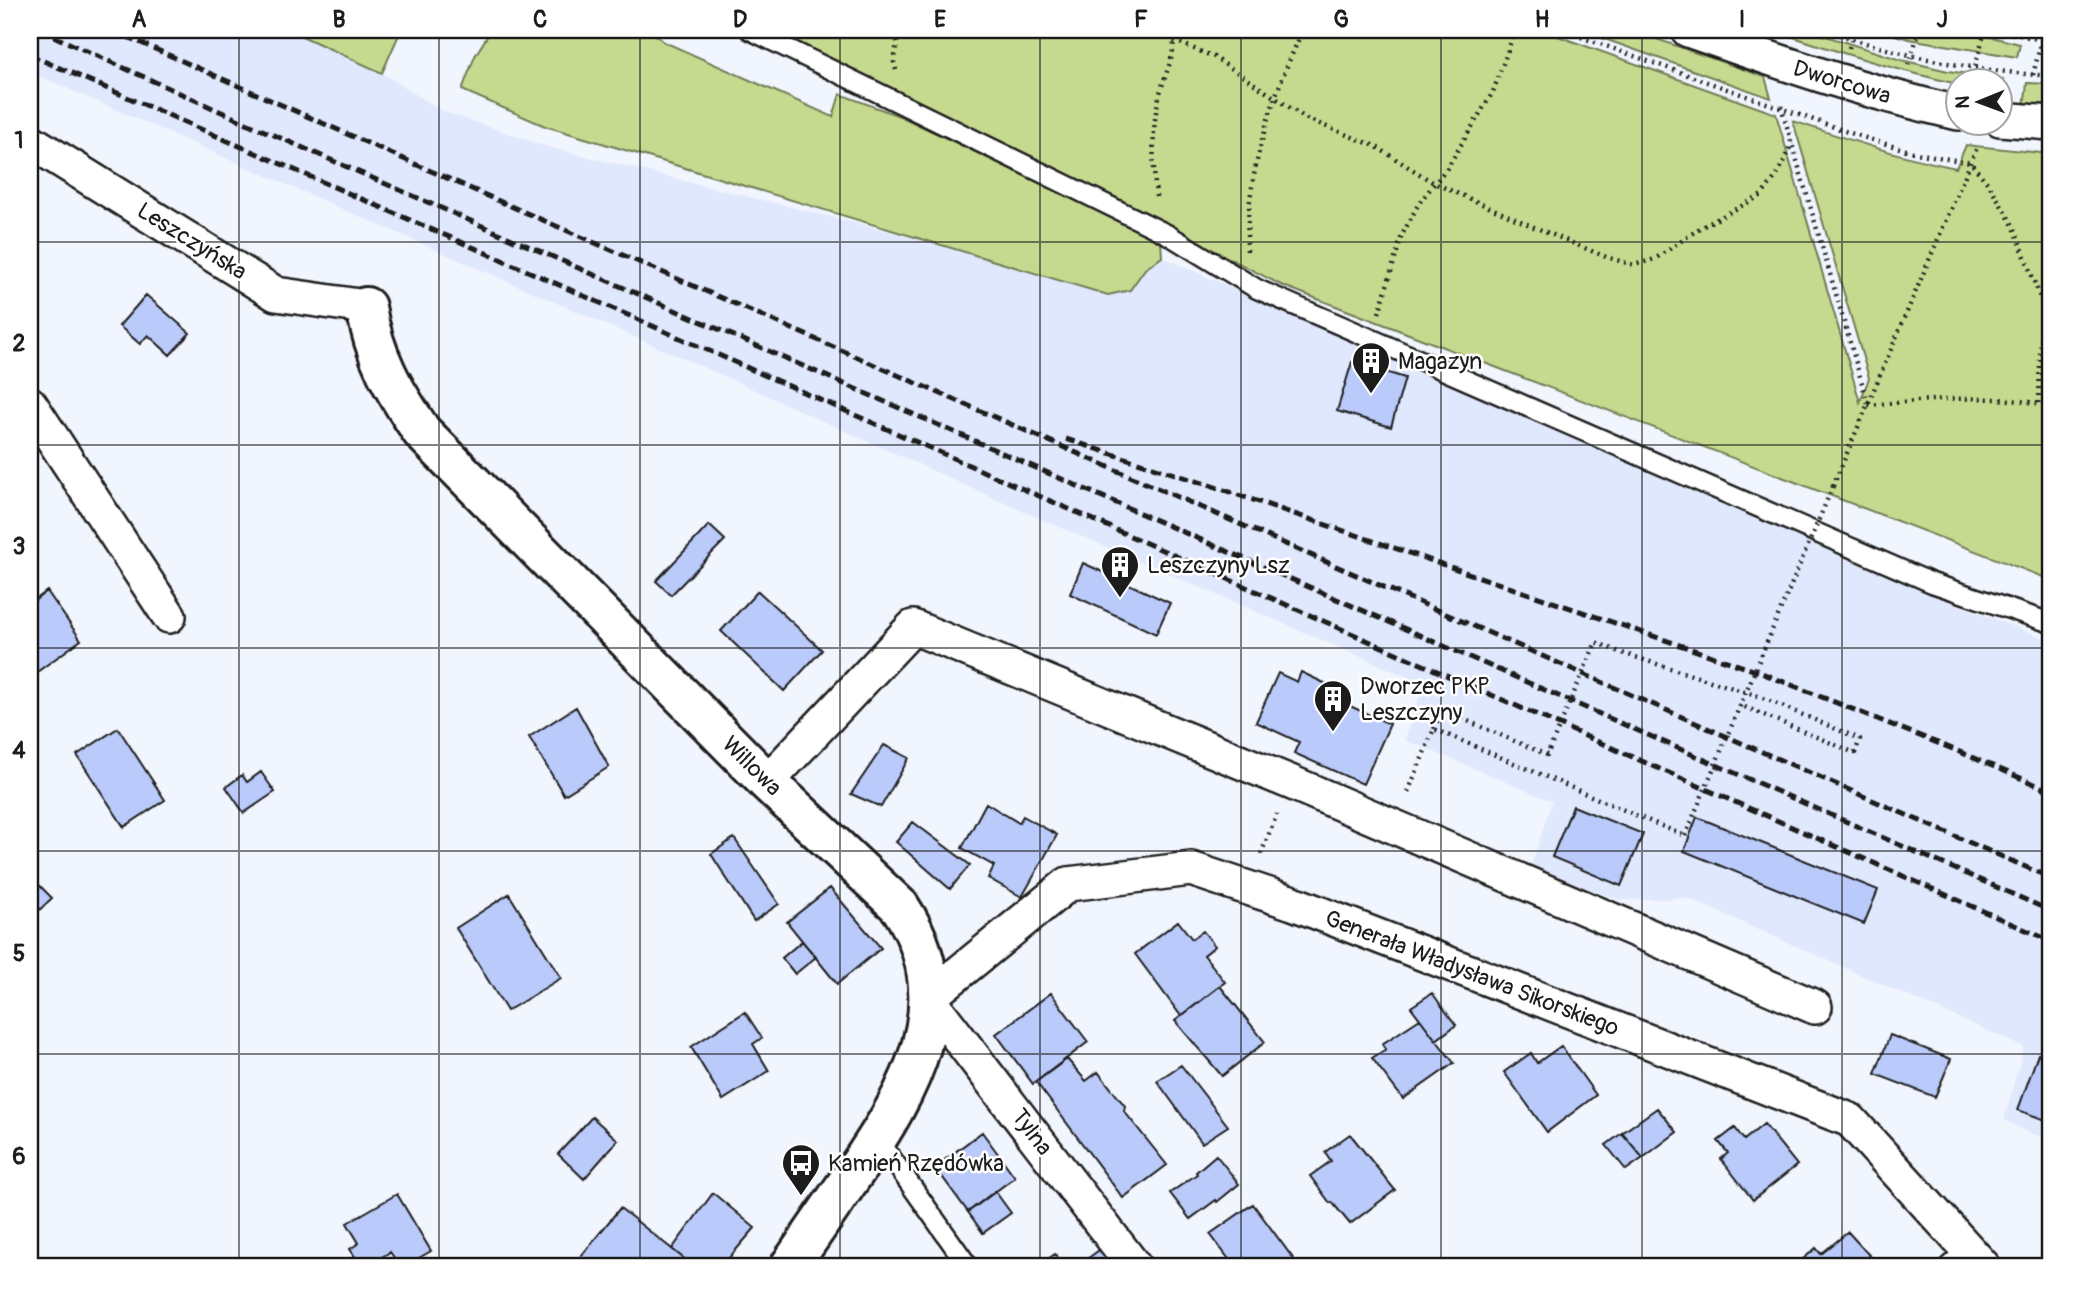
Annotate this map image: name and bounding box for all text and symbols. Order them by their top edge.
text: A [132,5,147,34]
text: B [332,5,346,34]
text: C [533,5,547,34]
text: D [733,5,747,34]
text: E [934,5,946,34]
text: F [1134,5,1148,34]
text: G [1333,5,1349,34]
text: H [1535,5,1549,34]
text: I [1739,5,1745,34]
text: J [1936,5,1948,34]
street label: Dworcowa [1790,53,1894,111]
north arrow [1944,66,2014,136]
text: N [1951,96,1975,109]
text: 1 [15,126,24,155]
street label: Leszczyńska [132,196,252,286]
text: 2 [13,329,26,358]
building icon: Magazyn [1350,340,1392,395]
place label: Magazyn [1398,347,1482,376]
text: 3 [13,532,25,561]
building icon: Leszczyny Lsz [1099,544,1141,599]
place label: Leszczyny Lsz [1147,551,1290,580]
place label: Dworzec PKP Leszczyny [1360,672,1490,727]
building icon: Dworzec PKP Leszczyny [1312,678,1354,733]
street label: Willowa [716,730,788,802]
text: 4 [12,736,26,765]
street label: Generała Władysława Sikorskiego [1321,903,1623,1043]
text: 5 [13,939,25,968]
street label: Tylna [1005,1103,1059,1161]
text: 6 [12,1142,26,1171]
bus stop icon: Kamień Rzędówka [780,1142,822,1197]
place label: Kamień Rzędówka [828,1149,1004,1178]

